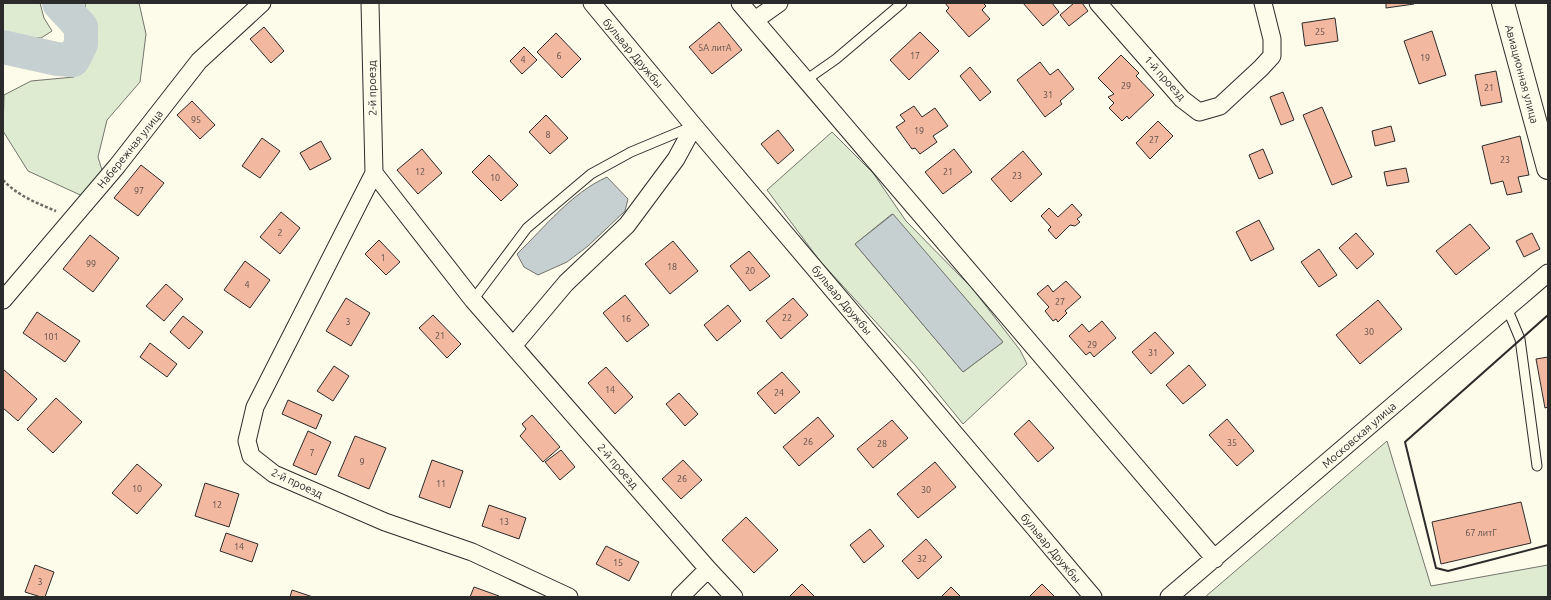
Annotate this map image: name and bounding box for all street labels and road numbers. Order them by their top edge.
street label: бульвар Дружбы [601,16,665,90]
street label: Авиационная улица [1503,23,1541,125]
street label: 1-й проезд [1142,53,1188,103]
street label: 2-й проезд [366,60,378,116]
street label: Набережная улица [95,107,165,191]
street label: бульвар Дружбы [810,263,874,337]
street label: Московская улица [1320,400,1398,470]
street label: 2-й проезд [595,441,641,491]
street label: 2-й проезд [269,466,325,500]
street label: бульвар Дружбы [1019,511,1083,585]

